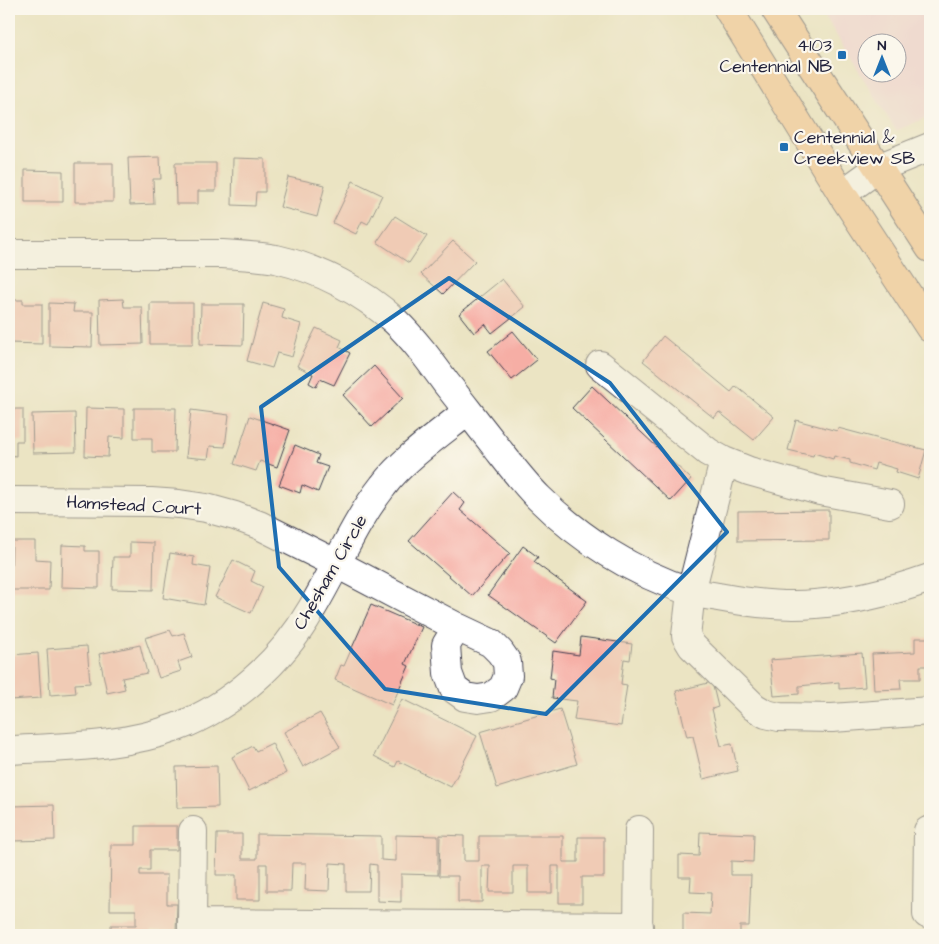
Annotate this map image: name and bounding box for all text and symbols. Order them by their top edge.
north arrow [856,32,906,82]
place label: 4103 Centennial NB [720,33,832,79]
text: N [878,36,887,56]
marker: 4103 Centennial NB [836,49,848,61]
place label: Centennial & Creekview SB [794,125,915,171]
marker: Centennial & Creekview SB [778,141,790,153]
street label: Hamstead Court [66,489,203,522]
street label: Chesham Circle [287,510,374,634]

